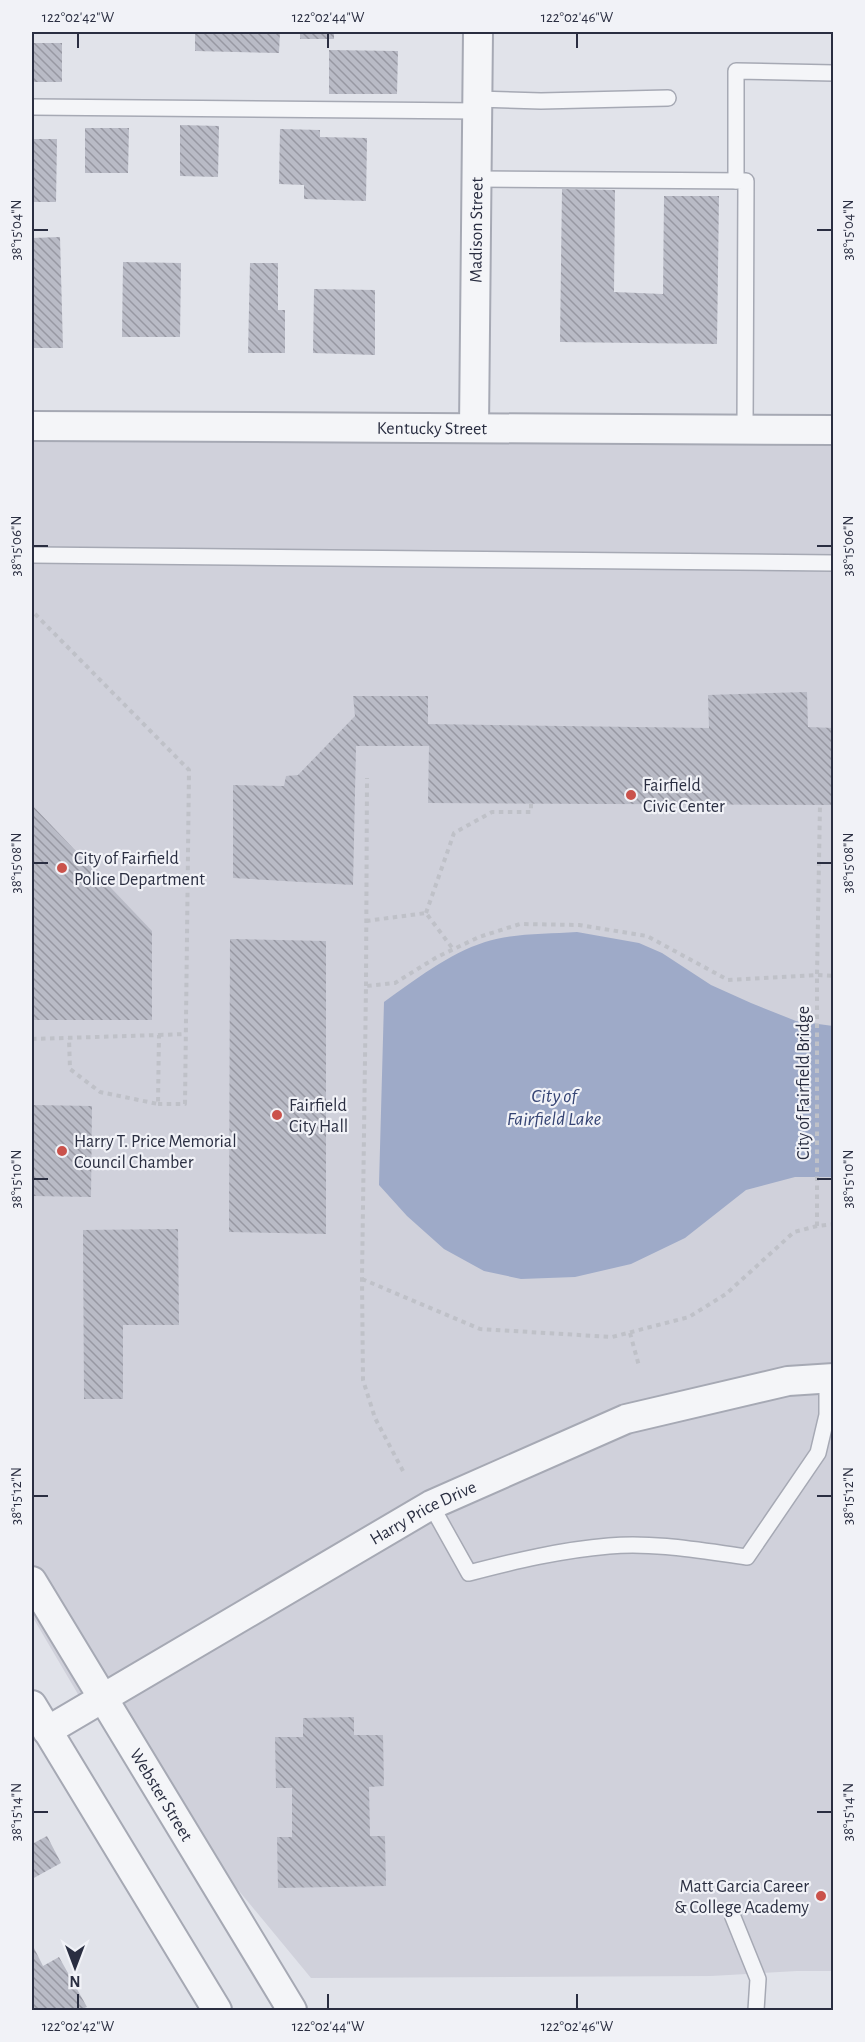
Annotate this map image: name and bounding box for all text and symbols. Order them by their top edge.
text: 122°02'42"W [42,10,115,25]
text: 122°02'44"W [292,10,365,25]
text: 122°02'46"W [541,10,614,25]
street label: Madison Street [467,177,487,283]
text: 38°15'04"N [9,199,24,261]
text: 38°15'04"N [841,199,856,261]
street label: Kentucky Street [377,420,487,438]
text: 38°15'06"N [9,515,24,577]
text: 38°15'06"N [841,515,856,577]
place label: Fairfield Civic Center [643,777,725,816]
marker: Fairfield Civic Center [624,788,638,802]
text: 38°15'08"N [9,832,24,894]
text: 38°15'08"N [841,832,856,894]
place label: City of Fairfield Police Department [74,850,205,889]
marker: City of Fairfield Police Department [55,861,69,875]
street label: City of Fairfield Bridge [795,1006,813,1160]
water label: City of Fairfield Lake [507,1086,602,1129]
place label: Fairfield City Hall [289,1097,348,1136]
marker: Fairfield City Hall [270,1108,284,1122]
place label: Harry T. Price Memorial Council Chamber [74,1133,237,1172]
marker: Harry T. Price Memorial Council Chamber [55,1144,69,1158]
text: 38°15'10"N [9,1149,24,1209]
text: 38°15'10"N [841,1149,856,1209]
text: 38°15'12"N [9,1467,24,1525]
text: 38°15'12"N [841,1467,856,1525]
street label: Harry Price Drive [367,1478,479,1549]
street label: Webster Street [126,1746,196,1845]
text: 38°15'14"N [9,1783,24,1841]
text: 38°15'14"N [841,1783,856,1841]
place label: Matt Garcia Career & College Academy [674,1878,809,1917]
marker: Matt Garcia Career & College Academy [814,1889,828,1903]
north arrow [45,1937,105,1997]
text: N [69,1973,81,1989]
text: 122°02'42"W [42,2019,115,2034]
text: 122°02'44"W [292,2019,365,2034]
text: 122°02'46"W [541,2019,614,2034]

